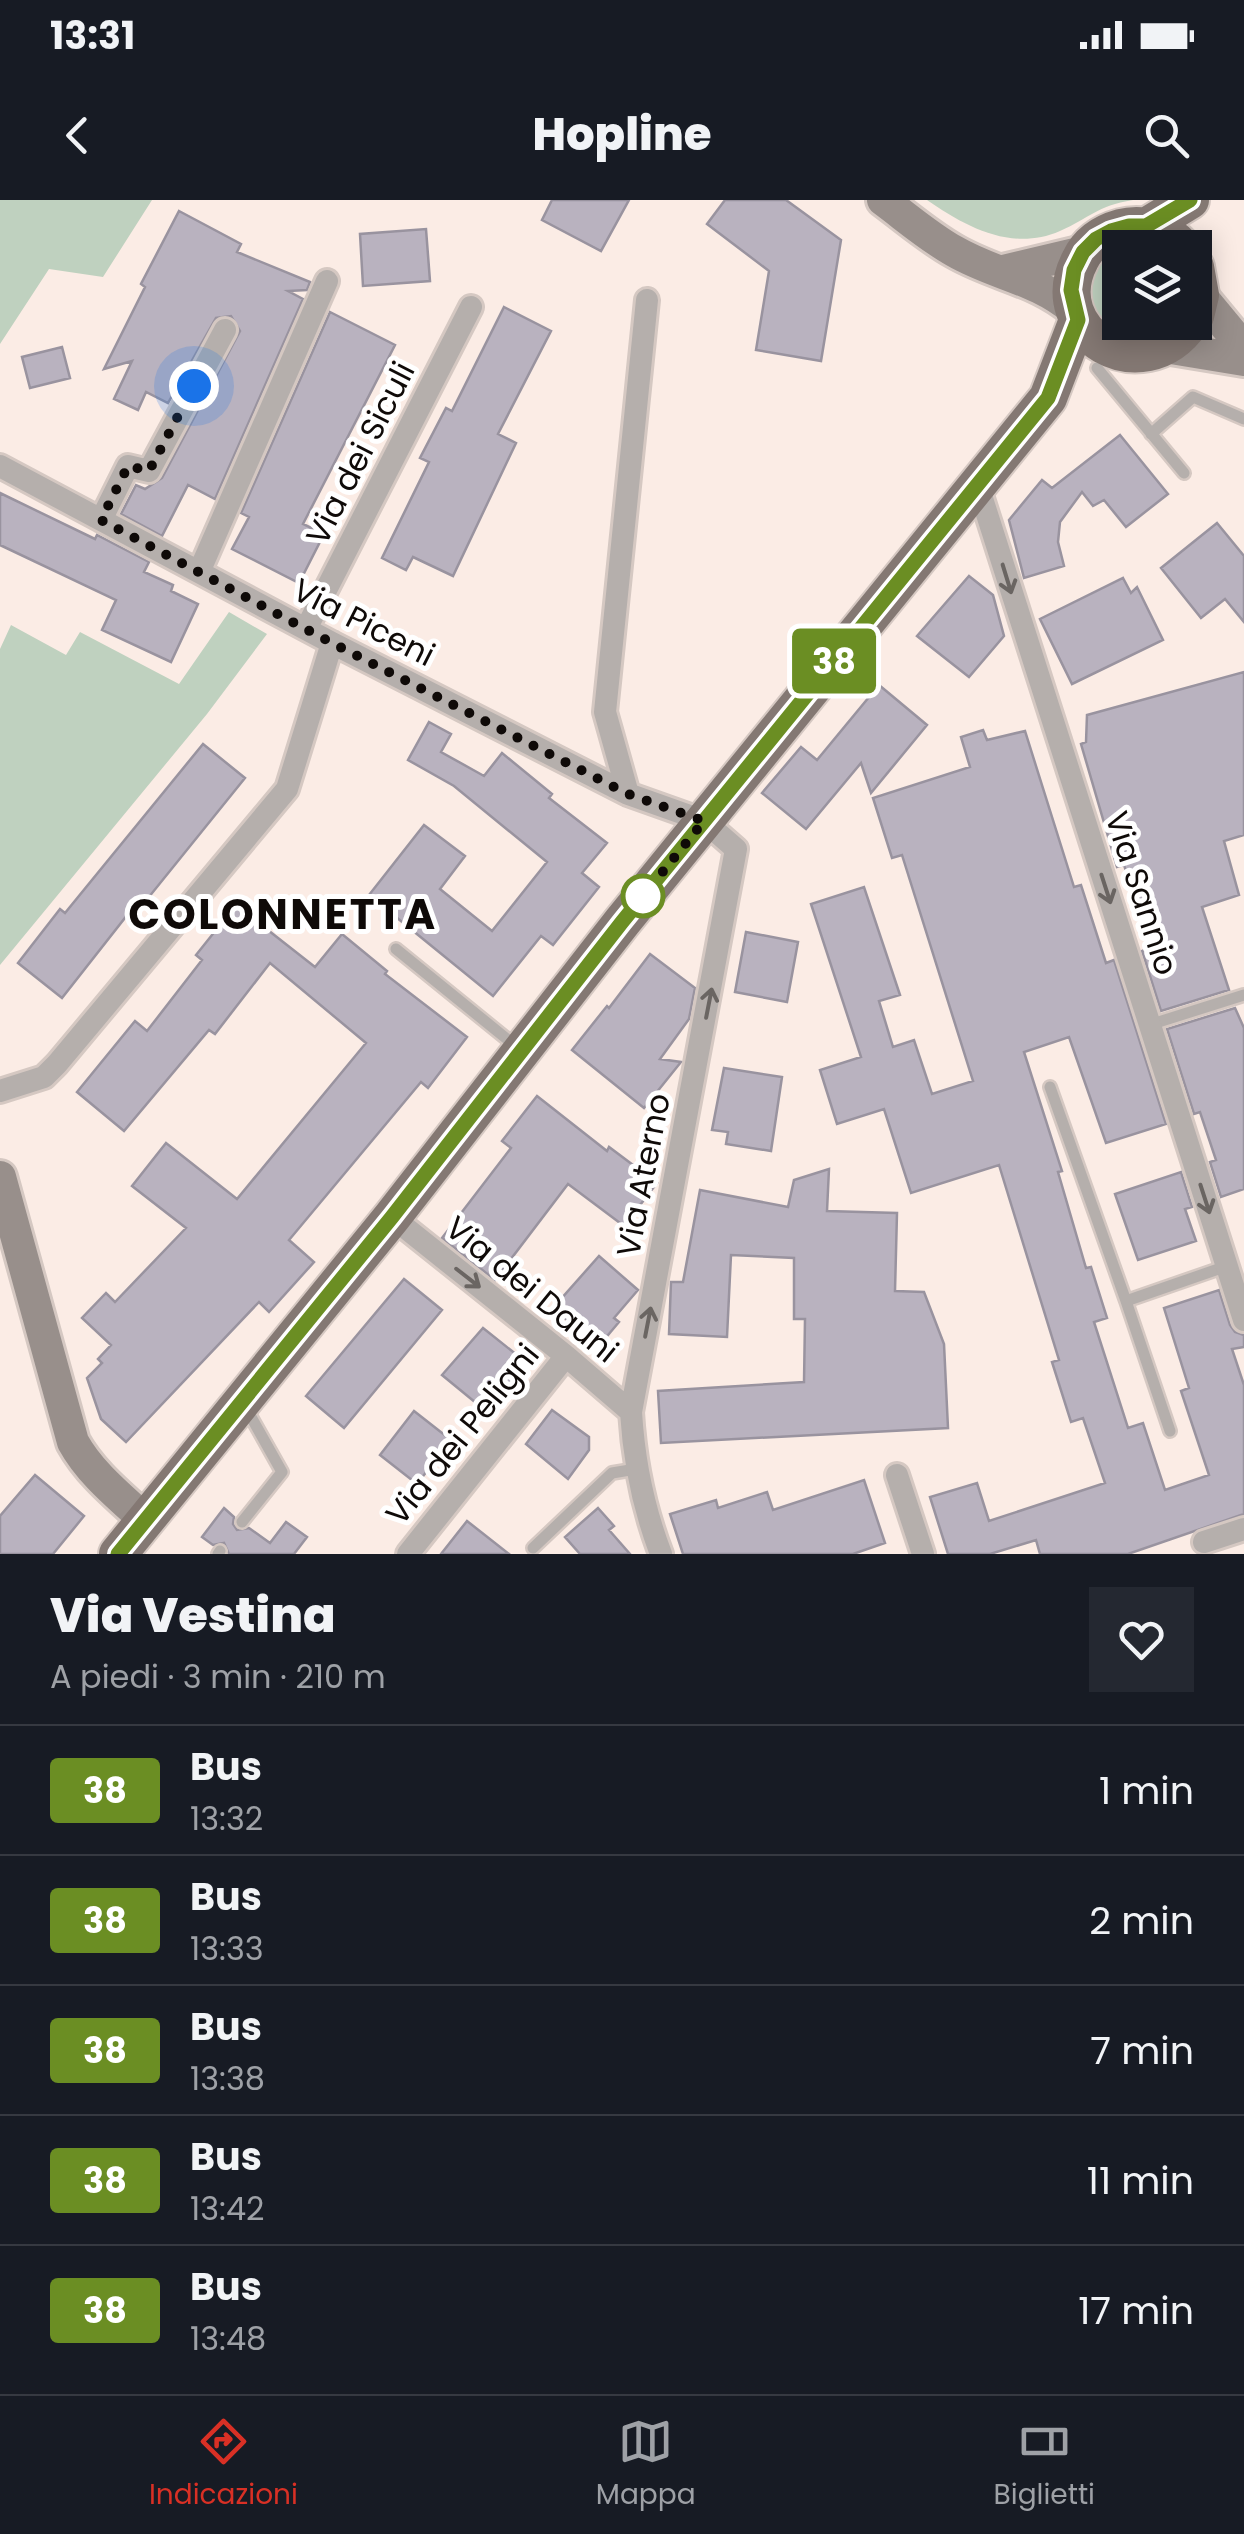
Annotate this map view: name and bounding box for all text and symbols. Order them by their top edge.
text: 13:31 [50,9,135,62]
text: Hopline [533,103,711,166]
icon: back [50,108,105,163]
icon: search [1139,108,1194,163]
map controls [1102,230,1212,340]
button: layers [1102,230,1212,340]
street label: Via dei Siculi [295,354,425,552]
your location [169,361,219,411]
one-way arrow [999,563,1017,595]
street label: Via Piceni [285,567,443,677]
line badge: 38 [789,628,879,694]
text: 38 [812,637,856,686]
street label: Via Sannio [1094,805,1190,981]
one-way arrow [1098,873,1116,904]
unlabelled marker [622,875,664,917]
district label: COLONNETTA [128,885,438,944]
one-way arrow [700,987,719,1020]
street label: Via Aterno [605,1089,681,1261]
one-way arrow [1198,1182,1216,1214]
street label: Via dei Dauni [436,1205,628,1373]
one-way arrow [454,1267,481,1288]
one-way arrow [639,1306,658,1339]
street label: Via dei Peligni [375,1334,549,1534]
text: Via Vestina [50,1582,336,1649]
button: heart [1089,1587,1194,1692]
text: A piedi · 3 min · 210 m [50,1654,386,1699]
text: Bus [190,1740,262,1793]
text: 1 min [1099,1764,1194,1817]
text: 38 [83,1766,127,1815]
text: 13:32 [190,1796,263,1841]
text: Bus [190,1870,262,1923]
text: 2 min [1089,1894,1194,1947]
text: 38 [83,1896,127,1945]
text: 13:33 [190,1926,264,1971]
text: Bus [190,2000,262,2053]
text: 7 min [1090,2024,1194,2077]
text: 38 [83,2026,127,2075]
text: 13:38 [190,2056,265,2101]
text: Bus [190,2130,262,2183]
text: 11 min [1087,2154,1194,2207]
text: 38 [83,2156,127,2205]
text: 13:42 [190,2186,264,2231]
text: Bus [190,2260,262,2313]
text: 17 min [1078,2284,1194,2337]
text: 38 [83,2286,127,2335]
text: 13:48 [190,2316,266,2361]
tab: Indicazioni [149,2414,298,2516]
tab: Mappa [596,2414,696,2516]
tab: Biglietti [994,2414,1095,2516]

